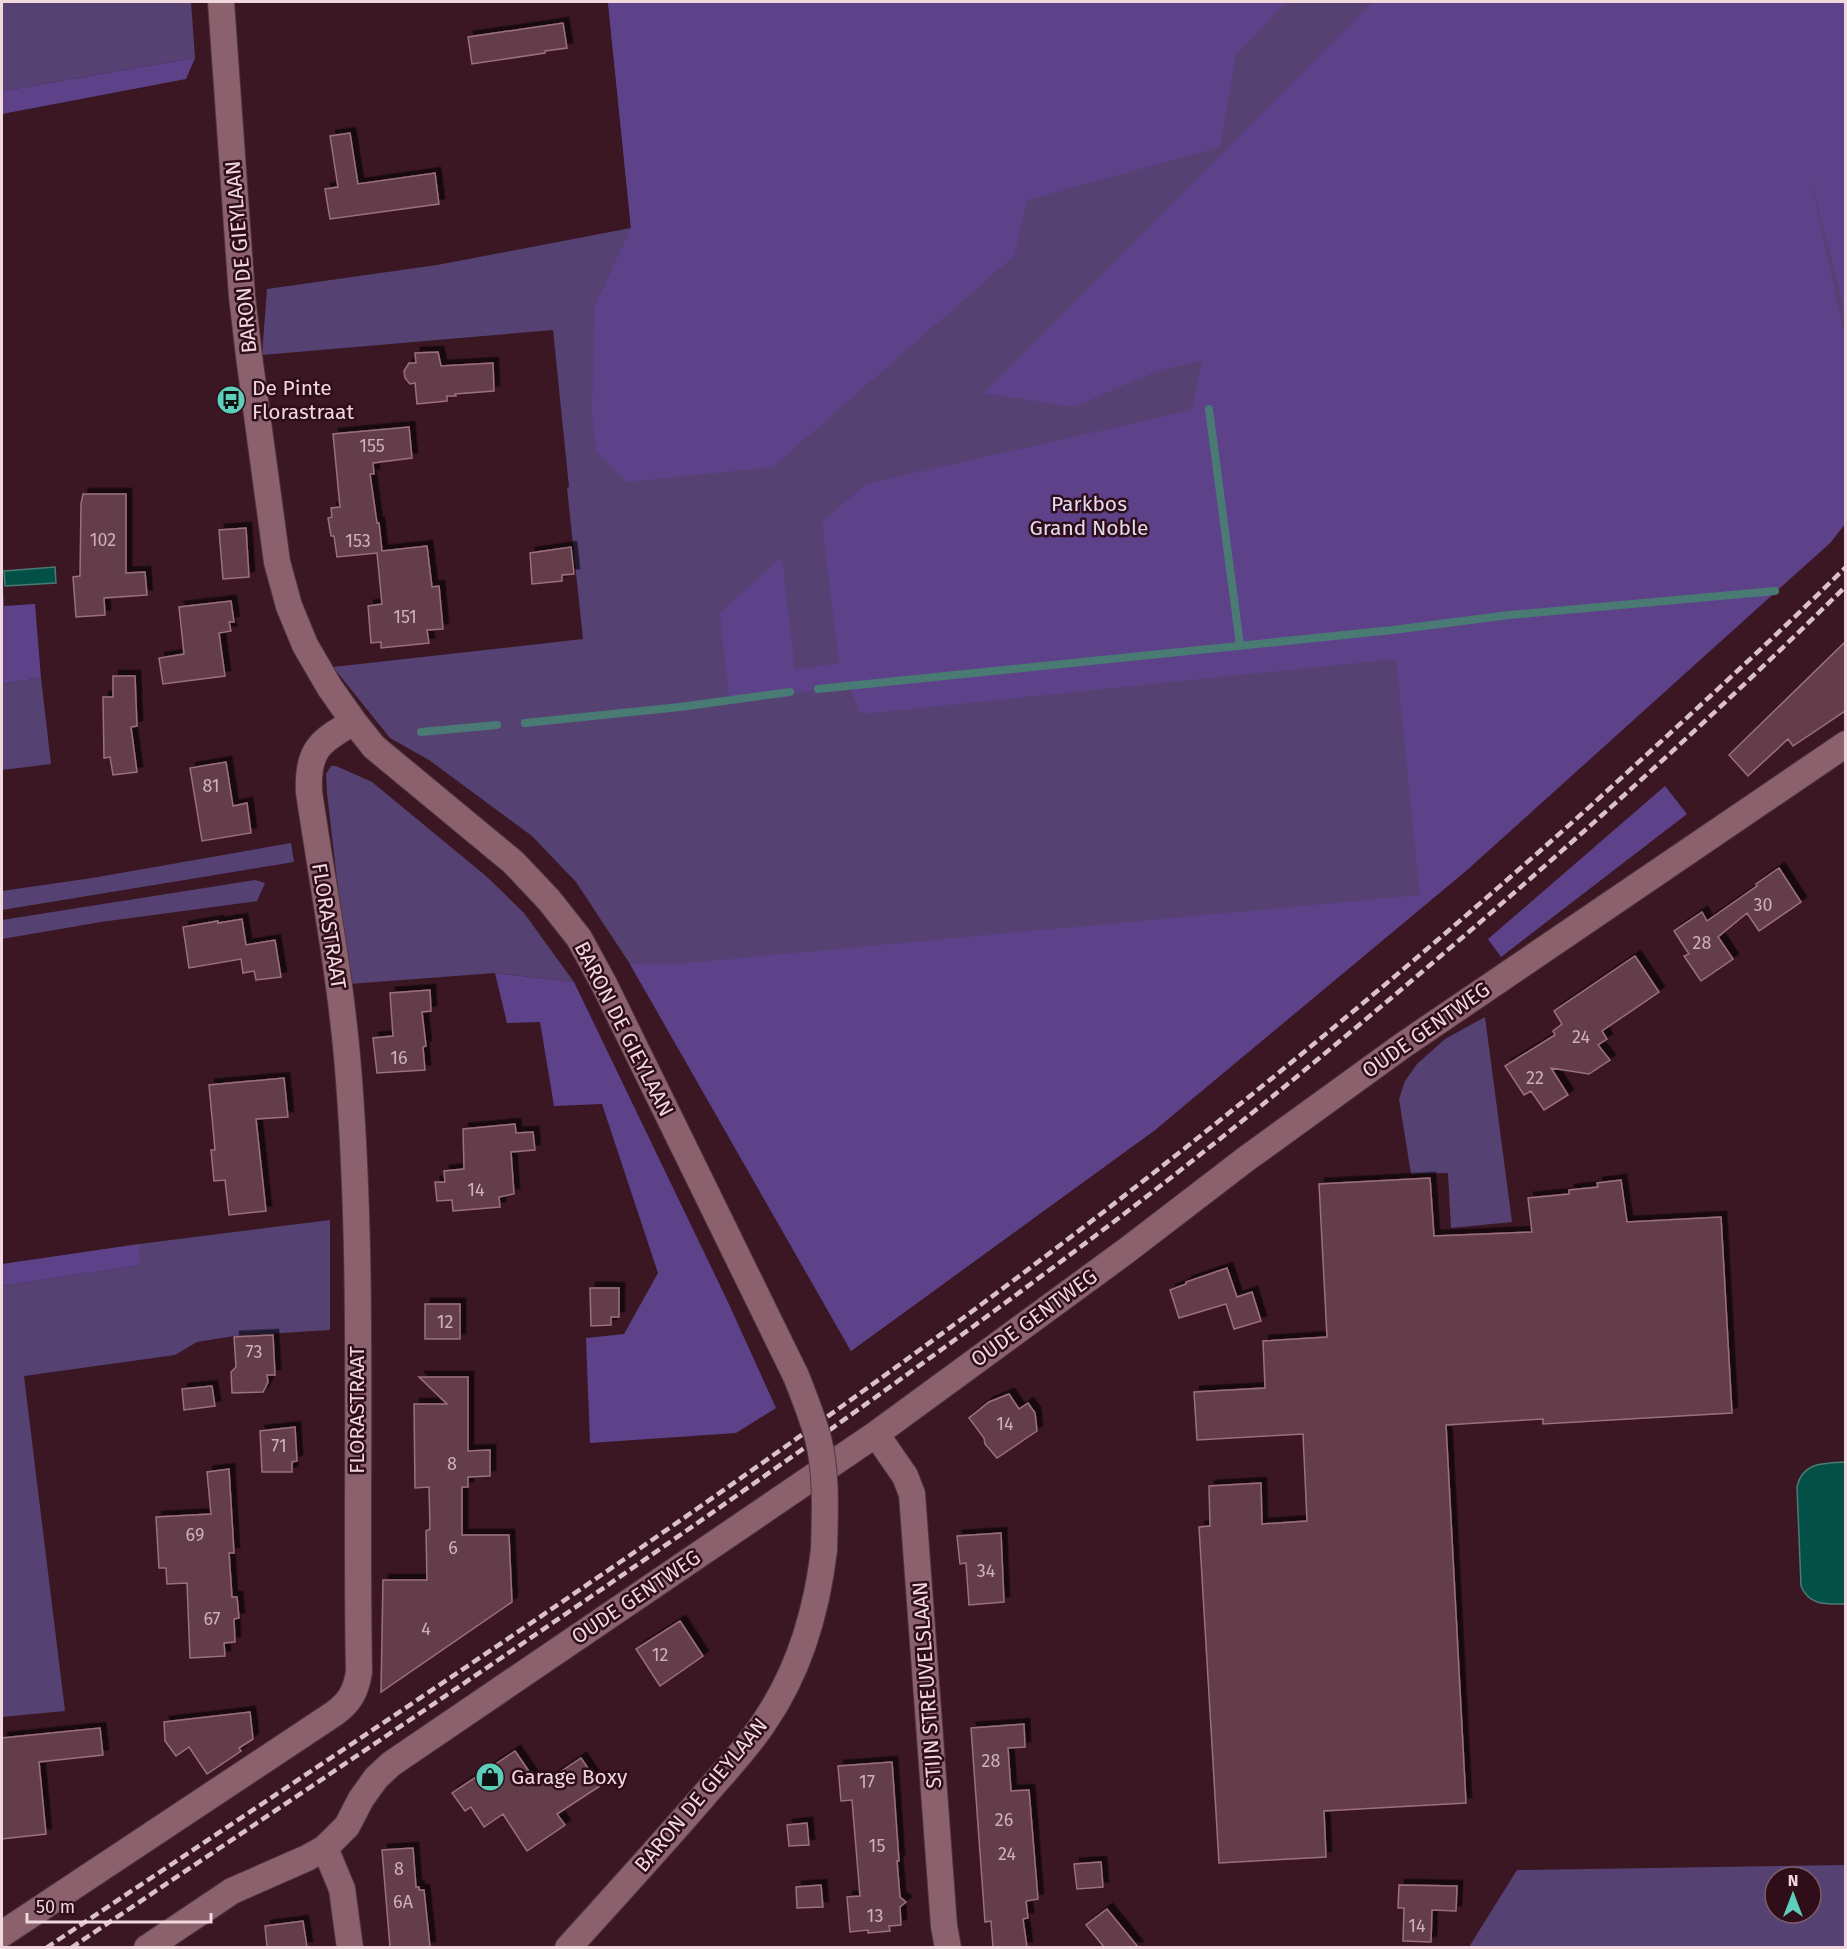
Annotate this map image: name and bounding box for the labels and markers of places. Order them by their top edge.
place label: De Pinte Florastraat [252,375,354,425]
bus stop icon: De Pinte Florastraat [215,384,247,416]
shop icon: Garage Boxy [474,1761,506,1793]
place label: Garage Boxy [511,1764,628,1790]

